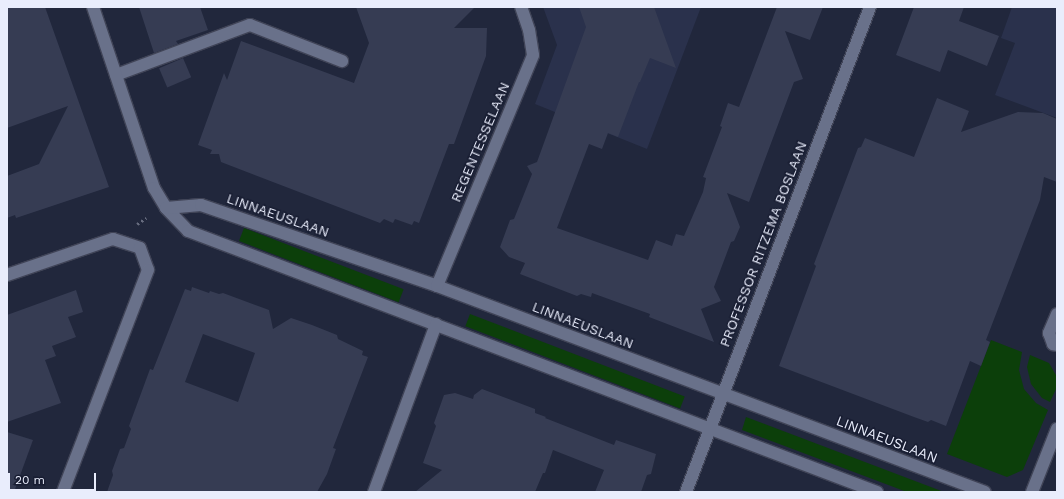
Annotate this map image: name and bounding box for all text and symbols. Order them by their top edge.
street label: REGENTESSELAAN [447,79,513,205]
street label: PROFESSOR RITZEMA BOSLAAN [716,139,810,349]
street label: LINNAEUSLAAN [225,190,331,240]
street label: LINNAEUSLAAN [530,298,636,352]
street label: LINNAEUSLAAN [834,412,940,466]
scale bar [10,465,98,491]
text: 20 m [15,473,45,487]

